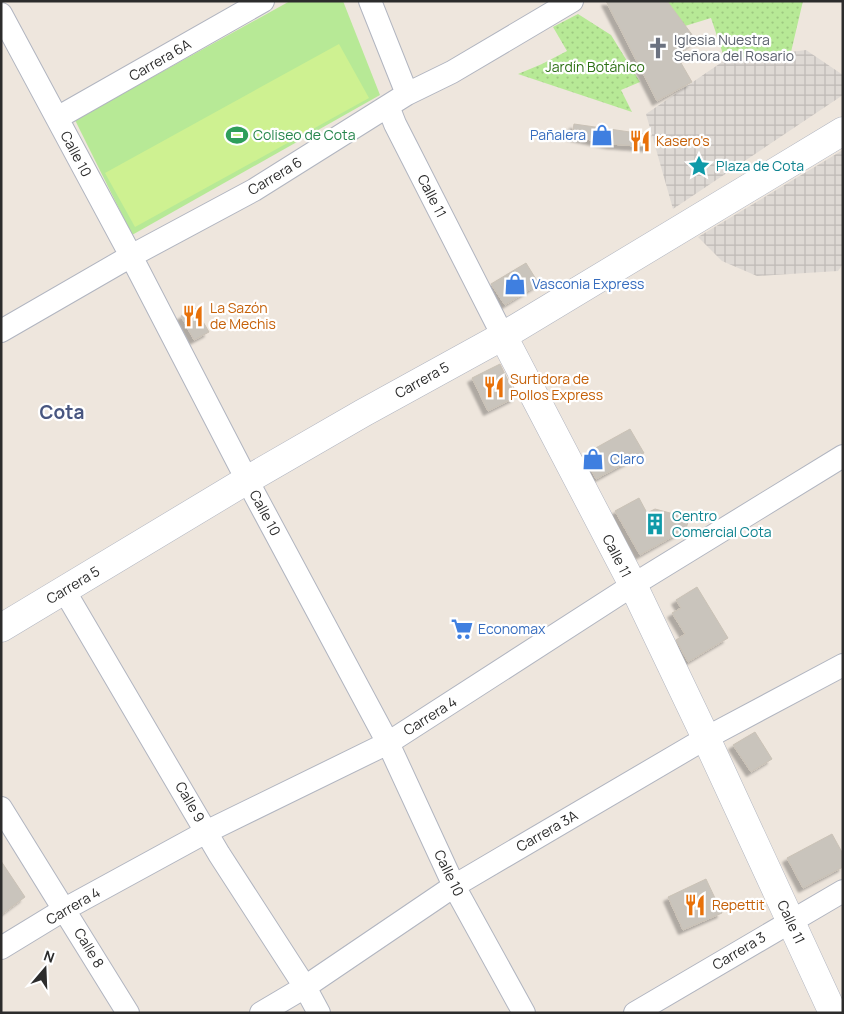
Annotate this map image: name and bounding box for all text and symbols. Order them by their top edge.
place label: Iglesia Nuestra Señora del Rosario [674,30,794,65]
street label: Carrera 6A [125,34,194,85]
church icon: Iglesia Nuestra Señora del Rosario [645,35,671,61]
park label: Jardín Botánico [545,57,645,76]
sports icon: Coliseo de Cota [224,122,250,148]
shop icon: Pañalera [589,122,615,148]
place label: Coliseo de Cota [253,125,355,144]
place label: Pañalera [530,125,586,144]
street label: Calle 10 [56,128,96,180]
restaurant icon: Kasero's [627,128,653,154]
place label: Kasero's [656,131,710,150]
street label: Carrera 6 [244,152,305,199]
place icon: Plaza de Cota [686,153,712,179]
place label: Plaza de Cota [716,156,804,175]
street label: Calle 11 [413,171,451,221]
shop icon: Vasconia Express [502,271,528,297]
place label: Vasconia Express [532,274,644,293]
place label: La Sazón de Mechis [210,298,276,333]
restaurant icon: La Sazón de Mechis [180,303,206,329]
street label: Carrera 5 [391,357,452,402]
place label: Surtidora de Pollos Express [510,369,603,404]
restaurant icon: Surtidora de Pollos Express [481,374,507,400]
district label: Cota [40,399,84,425]
shop icon: Claro [580,446,606,472]
place label: Claro [610,449,644,468]
street label: Calle 10 [245,487,285,539]
place label: Centro Comercial Cota [672,506,772,541]
building icon: Centro Comercial Cota [642,511,668,537]
street label: Calle 11 [598,531,636,581]
street label: Carrera 5 [42,561,103,608]
supermarket icon: Economax [449,616,475,642]
place label: Economax [478,619,546,638]
street label: Carrera 4 [399,692,460,739]
street label: Calle 9 [171,778,210,826]
street label: Carrera 3A [513,805,581,856]
street label: Calle 10 [430,846,469,899]
street label: Carrera 4 [42,882,103,929]
restaurant icon: Repettit [682,892,708,918]
place label: Repettit [712,895,765,914]
street label: Calle 11 [773,897,810,947]
street label: Calle 8 [70,924,109,971]
street label: Carrera 3 [709,927,769,974]
north arrow [20,944,70,994]
text: N [42,946,57,967]

